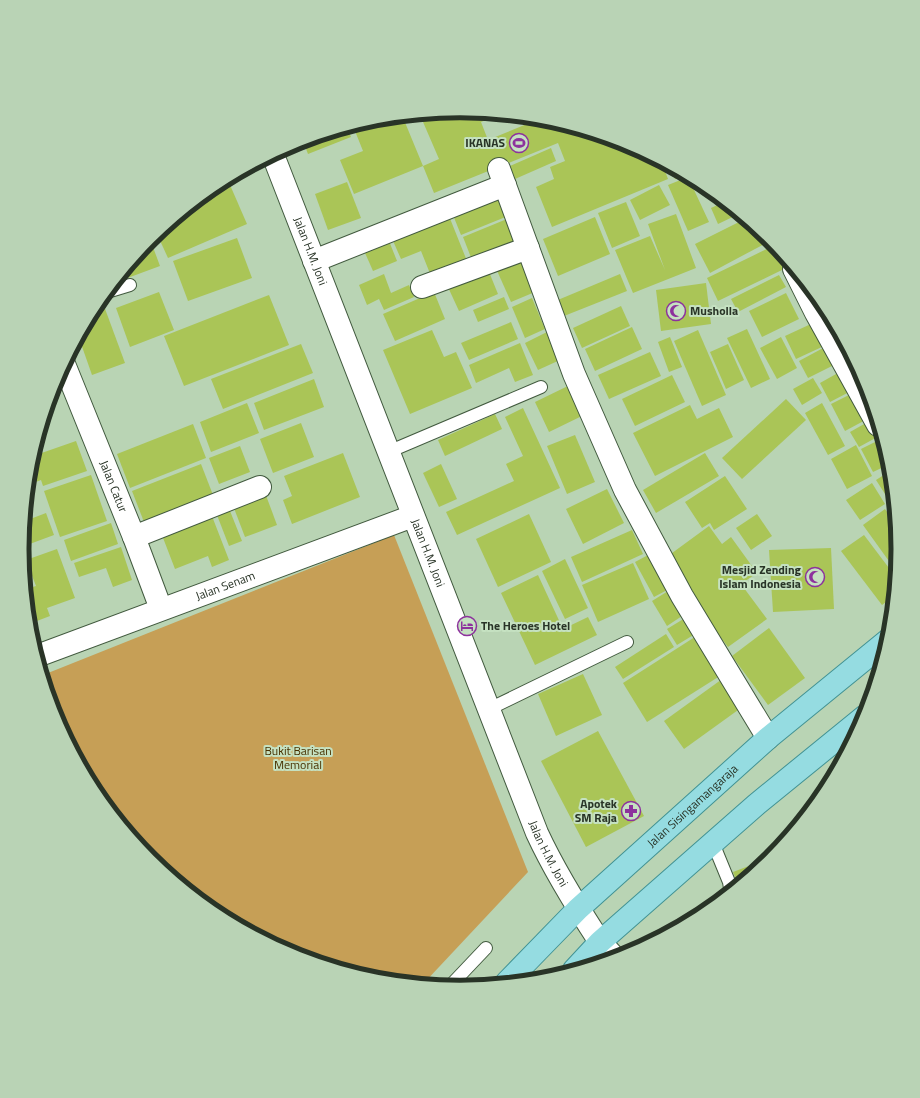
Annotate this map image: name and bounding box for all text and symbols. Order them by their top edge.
sports icon: IKANAS [508,132,530,154]
place label: IKANAS [465,133,505,152]
street label: Jalan H.M. Joni [289,214,333,288]
mosque icon: Musholla [665,300,687,322]
place label: Musholla [690,301,738,320]
street label: Jalan Catur [95,457,133,515]
street label: Jalan H.M. Joni [406,516,450,590]
place label: Mesjid Zending Islam Indonesia [719,560,802,593]
street label: Jalan Senam [193,566,258,605]
mosque icon: Mesjid Zending Islam Indonesia [804,566,826,588]
hotel icon: The Heroes Hotel [456,615,478,637]
place label: The Heroes Hotel [481,616,570,635]
park label: Bukit Barisan Memorial [264,741,332,774]
street label: Jalan Sisingamangaraja [642,759,742,852]
place label: Apotek SM Raja [575,794,618,827]
pharmacy icon: Apotek SM Raja [620,800,642,822]
street label: Jalan H.M. Joni [524,818,573,890]

